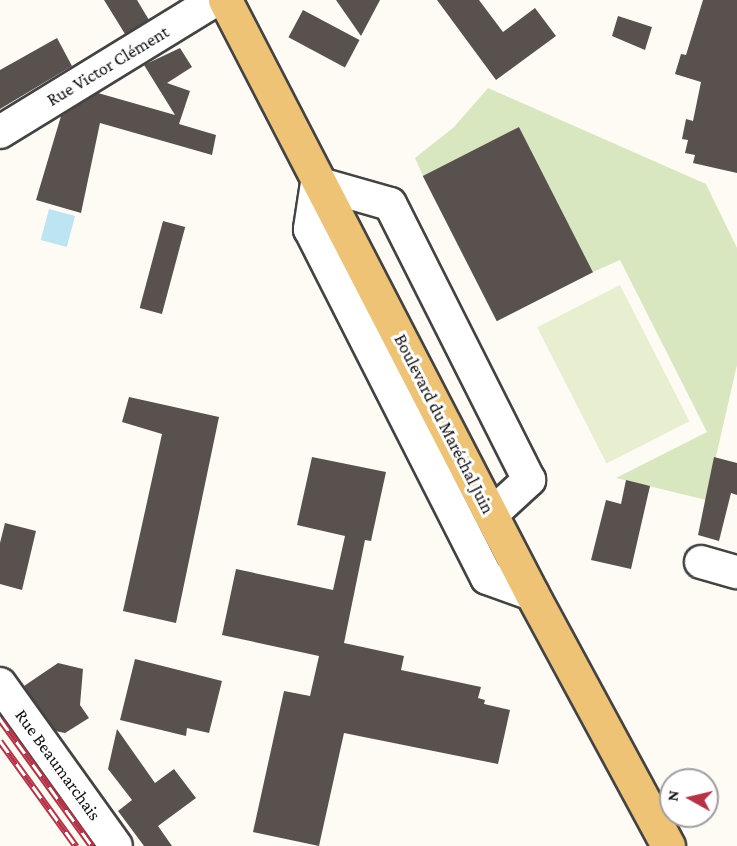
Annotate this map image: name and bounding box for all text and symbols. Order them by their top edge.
street label: Rue Victor Clément [43,21,173,111]
street label: Boulevard du Maréchal Juin [389,331,499,517]
street label: Rue Beaumarchais [10,705,106,825]
north arrow [659,768,719,828]
text: N [663,789,682,802]

